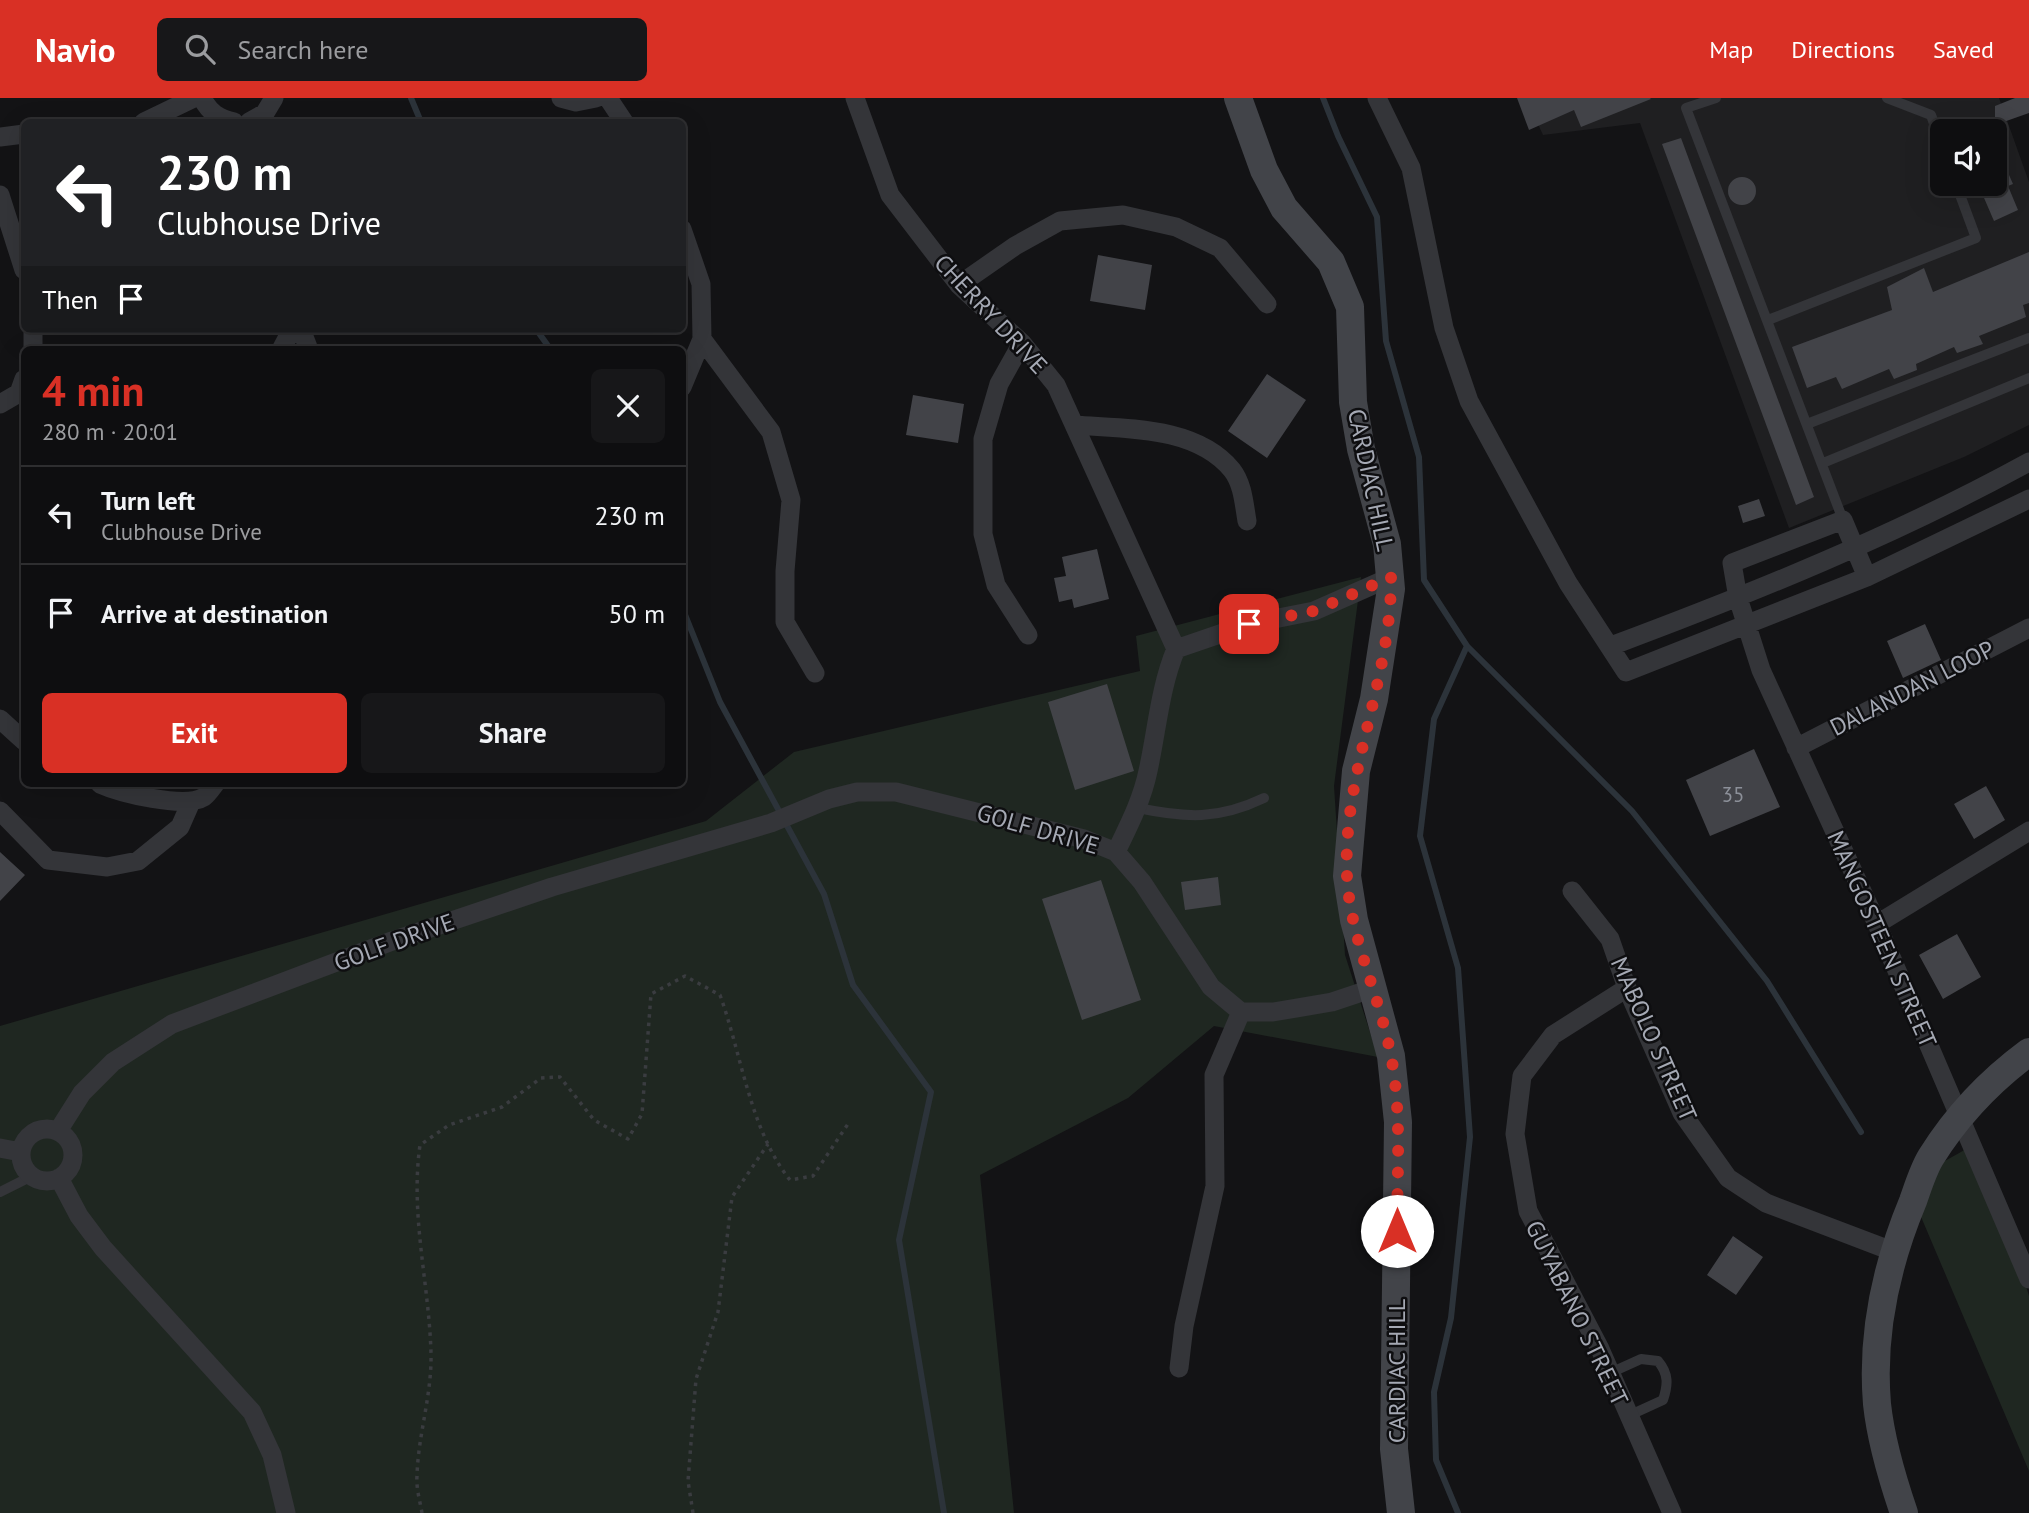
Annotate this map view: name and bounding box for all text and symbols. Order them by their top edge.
search box [157,18,647,81]
text: Navio [35,28,115,71]
icon: search [181,30,219,68]
text: Search here [237,33,369,66]
text: Map [1709,34,1753,65]
text: Directions [1791,34,1895,65]
text: Saved [1933,34,1994,65]
map controls [1930,119,2007,196]
button: sound [1930,119,2007,196]
text: 230 m [157,140,292,204]
icon: left [42,147,133,238]
text: Clubhouse Drive [157,202,381,244]
street label: CHERRY DRIVE [928,248,1054,380]
icon: arrive [112,280,150,318]
text: Then [42,283,98,316]
text: 4 min [42,363,144,418]
button: close [591,369,665,443]
street label: CARDIAC HILL [1341,406,1401,554]
text: 280 m · 20:01 [42,417,178,446]
text: Turn left [101,484,195,517]
icon: left [42,496,80,534]
text: 230 m [594,499,665,532]
text: Clubhouse Drive [101,517,262,546]
icon: arrive [42,594,80,632]
pin [1219,594,1279,654]
text: Arrive at destination [101,597,328,630]
text: 50 m [609,597,665,630]
icon: arrive [1230,605,1268,643]
street label: DALANDAN LOOP [1824,633,2000,743]
button: Exit [42,693,347,773]
button: Share [361,693,665,773]
house number: 35 [1722,781,1744,808]
street label: GOLF DRIVE [973,797,1103,861]
street label: MANGOSTEEN STREET [1820,826,1944,1052]
street label: GOLF DRIVE [330,906,458,978]
street label: MABOLO STREET [1604,952,1704,1126]
position arrow [1360,1194,1434,1268]
street label: GUYABANO STREET [1519,1215,1635,1411]
street label: CARDIAC HILL [1381,1299,1412,1443]

